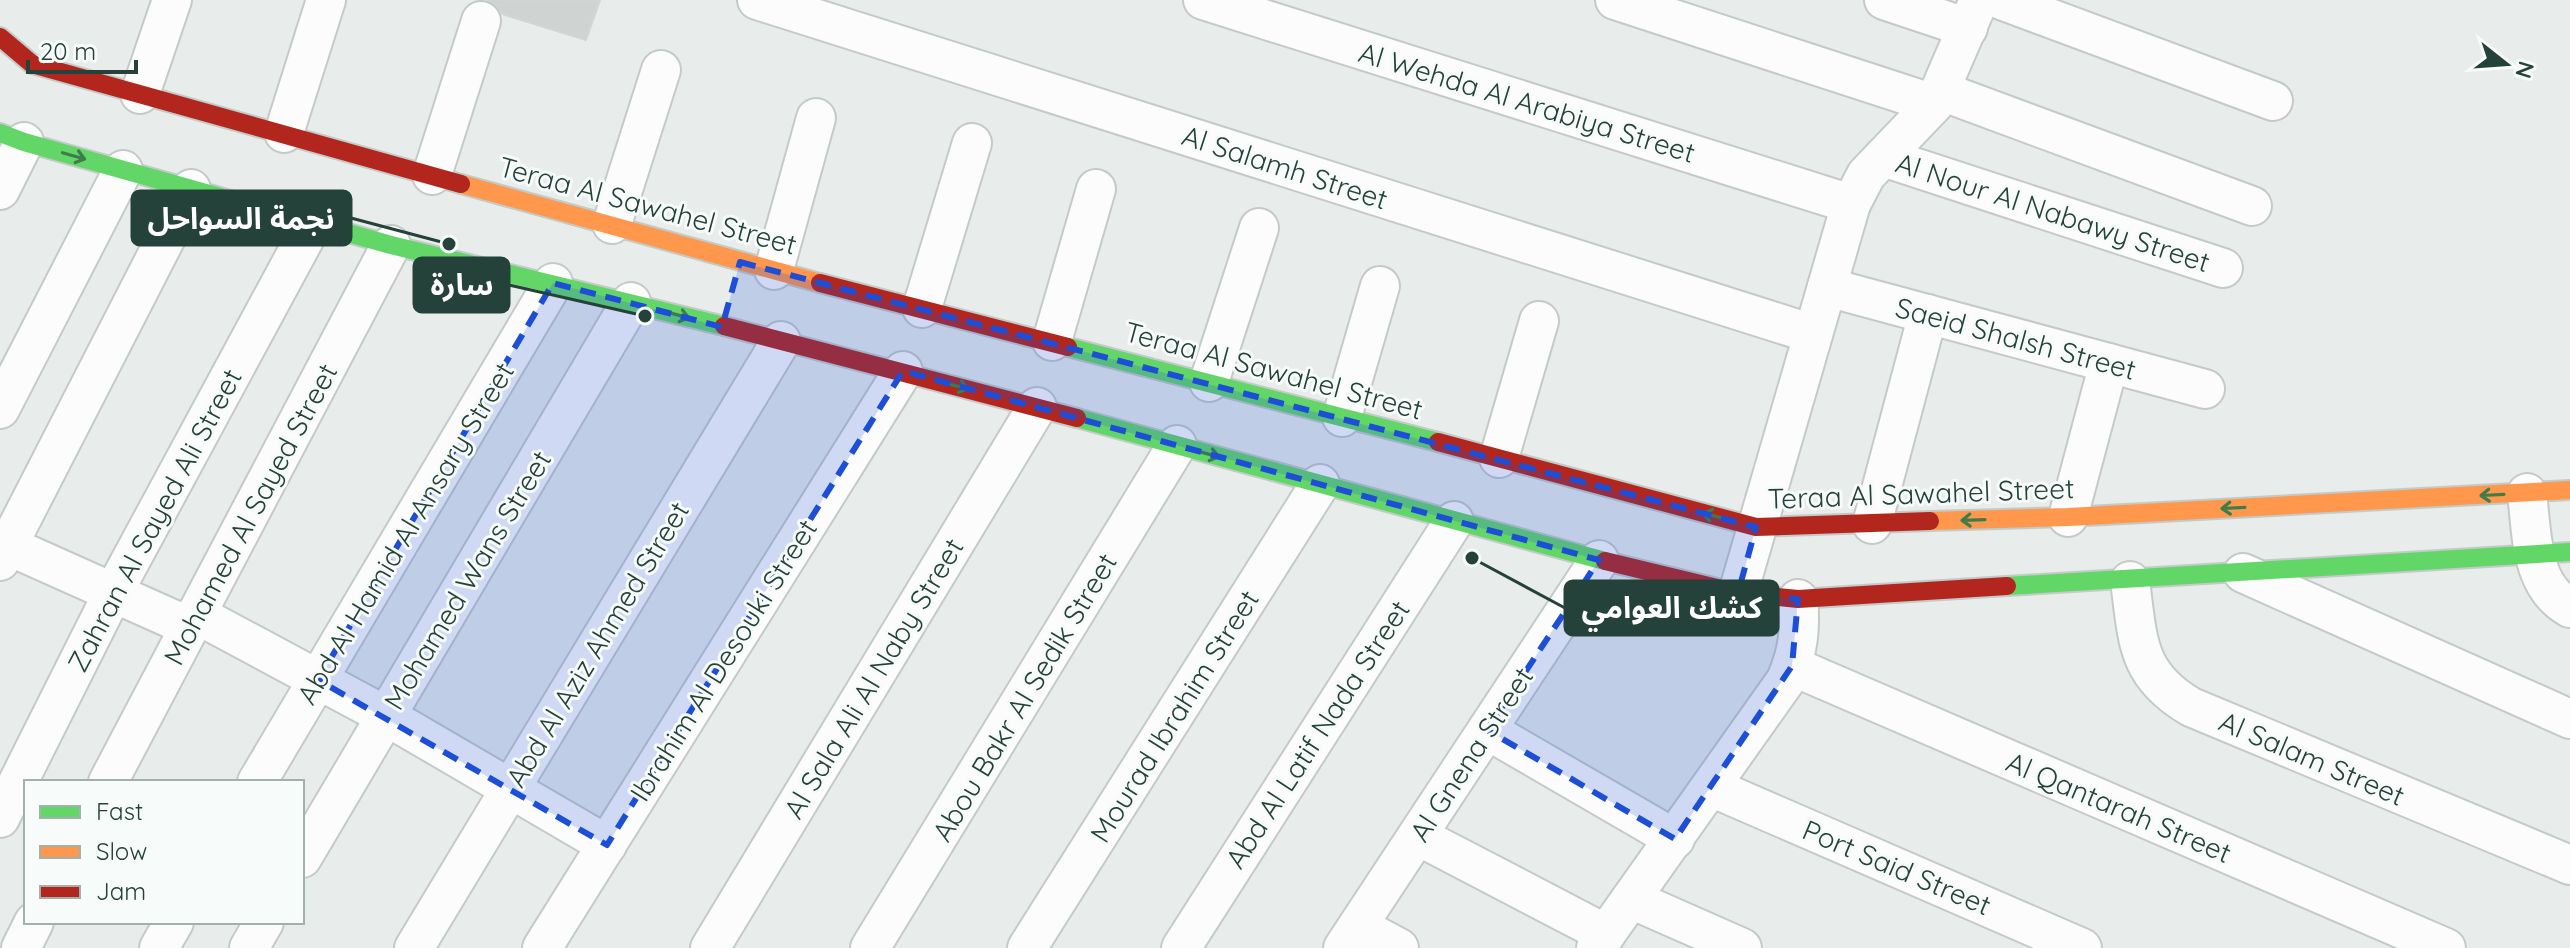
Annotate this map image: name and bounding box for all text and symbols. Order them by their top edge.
scale bar [28,24,136,74]
north arrow [2466,24,2546,104]
street label: Al Wehda Al Arabiya Street [1355,34,1699,170]
text: 20 m [40,36,96,66]
text: N [2509,58,2541,82]
street label: Al Salamh Street [1178,117,1392,217]
street label: Al Nour Al Nabawy Street [1891,145,2215,279]
street label: Teraa Al Sawahel Street [495,148,801,262]
one-way arrow [61,149,87,164]
callout: نجمة السواحل [132,191,351,245]
text: نجمة السواحل [147,199,335,237]
callout: سارة [414,258,509,312]
text: سارة [430,265,494,303]
street label: Saeid Shalsh Street [1892,289,2140,387]
one-way arrow [664,308,690,323]
street label: Teraa Al Sawahel Street [1121,313,1427,427]
street label: Abd Al Hamid Al Ansary Street [289,356,521,710]
street label: Mohamed Al Sayed Street [156,357,344,671]
street label: Zahran Al Sayed Ali Street [59,363,249,677]
one-way arrow [943,379,969,394]
street label: Mohamed Wans Street [376,444,558,716]
one-way arrow [1194,447,1220,462]
street label: Teraa Al Sawahel Street [1767,470,2075,516]
one-way arrow [2479,488,2506,503]
street label: Abd Al Aziz Ahmed Street [498,495,696,793]
one-way arrow [2220,501,2247,516]
one-way arrow [1702,508,1728,523]
street label: Ibrahim Al Desouki Street [622,513,824,807]
one-way arrow [1960,513,1987,528]
street label: Al Sala Ali Al Naby Street [775,532,971,824]
street label: Abou Bakr Al Sedik Street [924,547,1124,847]
callout: كشك العوامي [1565,581,1778,635]
street label: Mourad Ibrahim Street [1082,583,1266,849]
text: كشك العوامي [1582,588,1763,632]
street label: Abd Al Latif Nada Street [1217,593,1417,875]
street label: Al Gnena Street [1402,660,1540,848]
street label: Al Salam Street [2214,703,2410,813]
street label: Al Qantarah Street [2001,744,2237,870]
legend [24,780,304,924]
text: Fast [96,796,143,826]
street label: Port Said Street [1798,812,1996,922]
text: Slow [96,836,147,866]
text: Jam [96,876,146,906]

